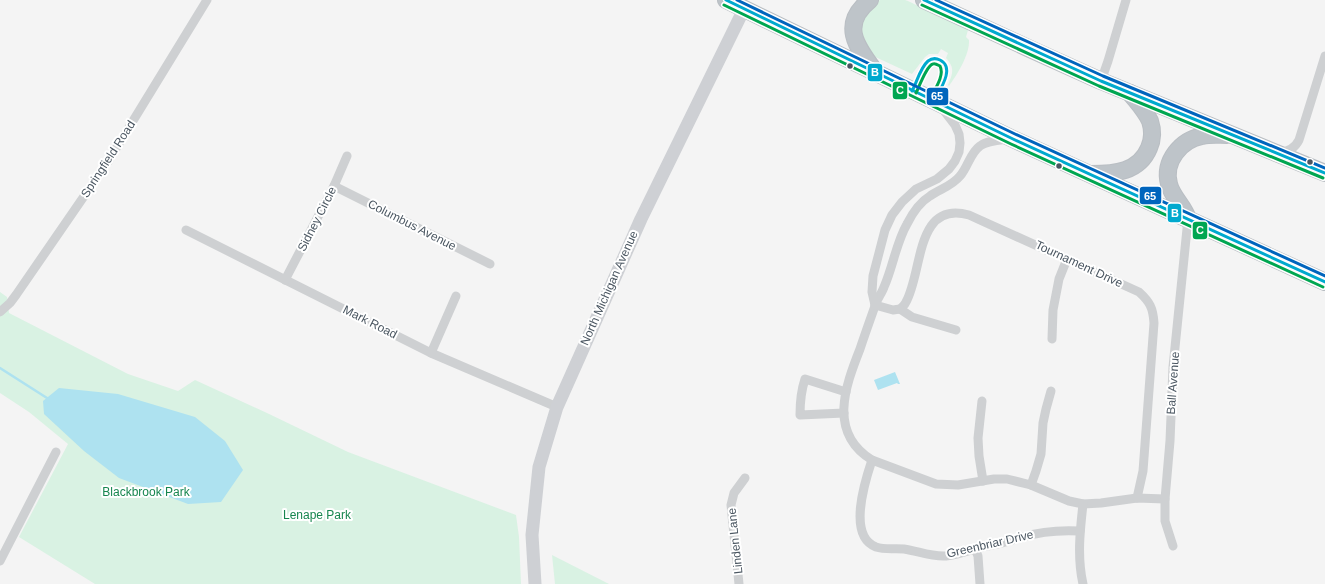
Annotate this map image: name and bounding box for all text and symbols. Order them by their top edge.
unlabelled marker [845,61,855,71]
line badge: B [867,63,883,82]
text: B [871,66,879,78]
line badge: C [892,81,908,100]
text: C [896,84,904,96]
line badge: 65 [926,87,949,106]
text: 65 [931,90,943,102]
street label: Springfield Road [78,118,138,200]
unlabelled marker [1305,157,1315,167]
unlabelled marker [1054,161,1064,171]
street label: Sidney Circle [295,184,339,254]
line badge: 65 [1139,186,1162,205]
text: 65 [1144,190,1156,202]
street label: Columbus Avenue [366,197,459,253]
line badge: B [1167,203,1182,223]
text: B [1171,207,1179,219]
line badge: C [1192,221,1208,240]
text: C [1196,224,1204,236]
street label: North Michigan Avenue [577,228,641,347]
street label: Tournament Drive [1033,238,1125,290]
street label: Mark Road [341,302,399,342]
street label: Ball Avenue [1164,351,1182,415]
park label: Blackbrook Park [102,485,191,499]
street label: Linden Lane [725,507,745,575]
park label: Lenape Park [283,508,352,522]
street label: Greenbriar Drive [945,527,1035,561]

